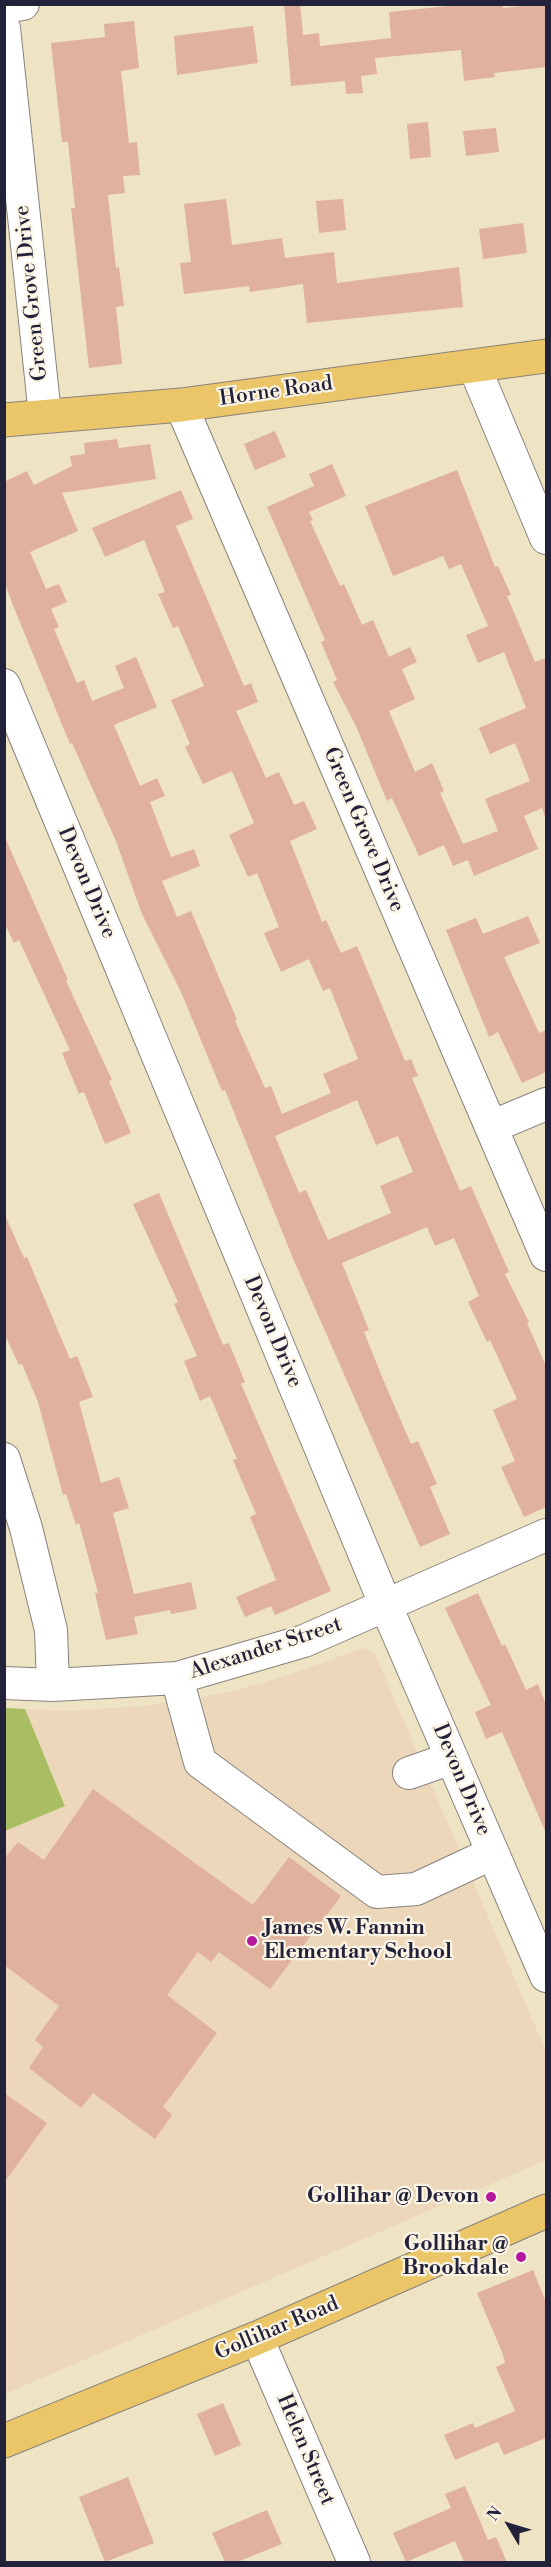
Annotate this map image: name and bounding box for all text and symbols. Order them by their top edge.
street label: Green Grove Drive [10,204,54,382]
street label: Horne Road [218,372,334,412]
street label: Green Grove Drive [317,744,409,916]
street label: Devon Drive [51,823,121,943]
street label: Devon Drive [237,1272,307,1392]
street label: Alexander Street [187,1613,345,1685]
street label: Devon Drive [426,1720,496,1840]
place label: James W. Fannin Elementary School [264,1916,452,1966]
marker: James W. Fannin Elementary School [245,1934,259,1948]
place label: Gollihar @ Devon [307,2184,479,2210]
marker: Gollihar @ Devon [484,2190,498,2204]
place label: Gollihar @ Brookdale [403,2232,509,2282]
marker: Gollihar @ Brookdale [514,2250,528,2264]
street label: Gollihar Road [211,2292,343,2366]
street label: Helen Street [270,2391,340,2509]
north arrow [479,2495,539,2555]
text: N [483,2503,507,2525]

